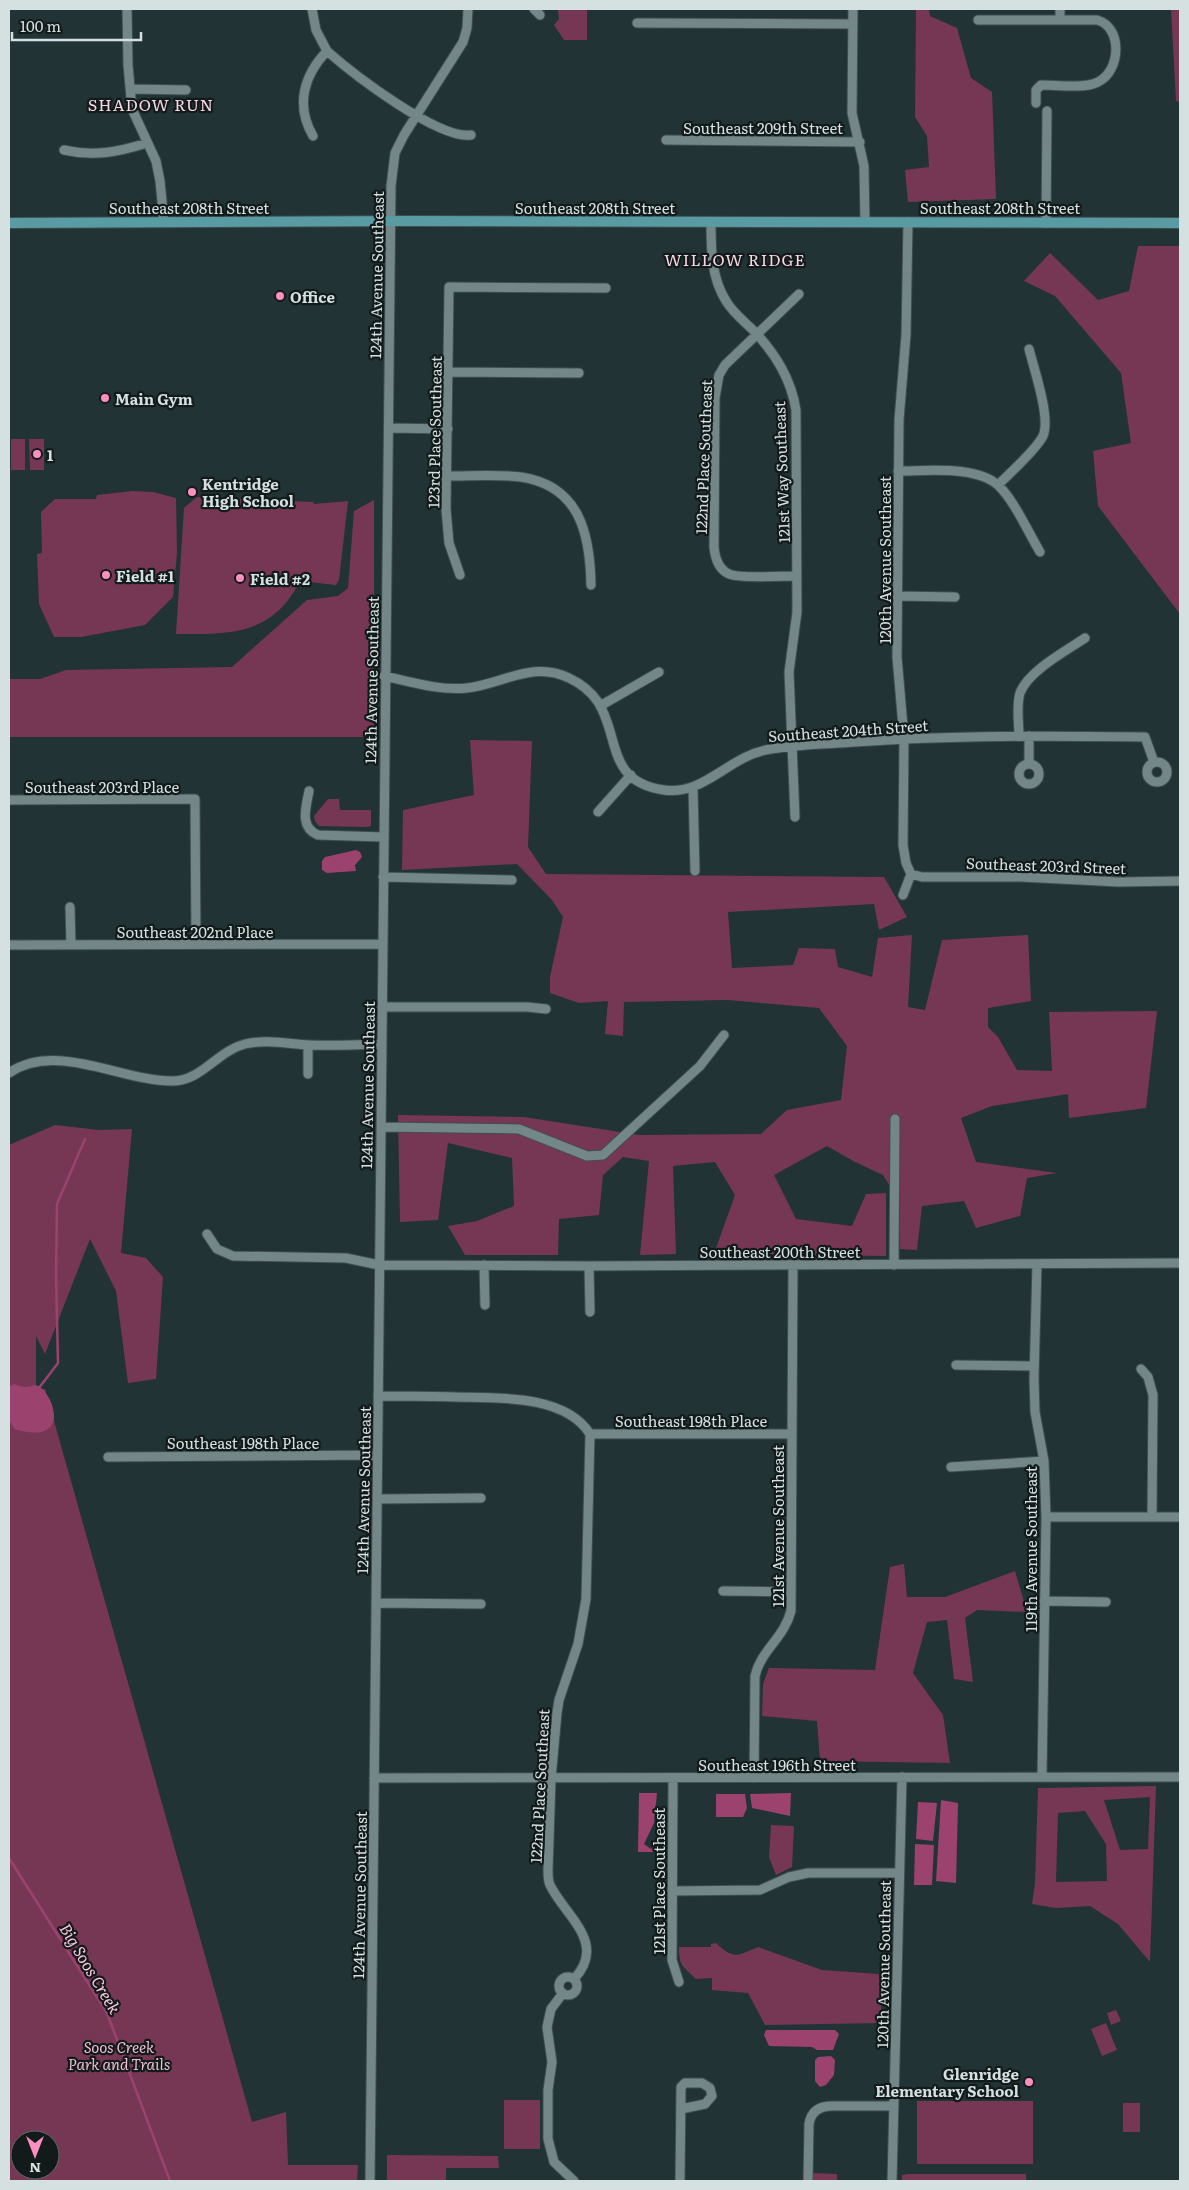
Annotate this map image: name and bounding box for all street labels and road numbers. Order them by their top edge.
street label: Southeast 209th Street [683,116,843,139]
street label: 124th Avenue Southeast [363,191,389,359]
street label: Southeast 208th Street [109,196,269,219]
street label: Southeast 208th Street [515,196,675,219]
street label: Southeast 208th Street [920,196,1080,219]
street label: 123rd Place Southeast [421,356,447,508]
street label: 122nd Place Southeast [689,379,717,535]
street label: 121st Way Southeast [767,401,795,543]
street label: 120th Avenue Southeast [873,476,896,644]
street label: 124th Avenue Southeast [358,596,384,764]
street label: Southeast 204th Street [767,713,929,747]
street label: Southeast 203rd Place [25,775,180,798]
street label: Southeast 203rd Street [965,851,1127,879]
street label: Southeast 202nd Place [116,920,274,943]
street label: 124th Avenue Southeast [354,1001,380,1169]
street label: Southeast 200th Street [700,1240,860,1263]
street label: 124th Avenue Southeast [350,1406,376,1574]
street label: Southeast 198th Place [615,1409,767,1432]
street label: Southeast 198th Place [167,1431,319,1454]
street label: 121st Avenue Southeast [766,1445,789,1607]
street label: 119th Avenue Southeast [1019,1466,1042,1632]
street label: 122nd Place Southeast [523,1708,555,1864]
street label: Southeast 196th Street [698,1753,856,1776]
street label: 121st Place Southeast [647,1808,670,1954]
street label: 124th Avenue Southeast [346,1811,372,1979]
street label: 120th Avenue Southeast [870,1880,896,2048]

